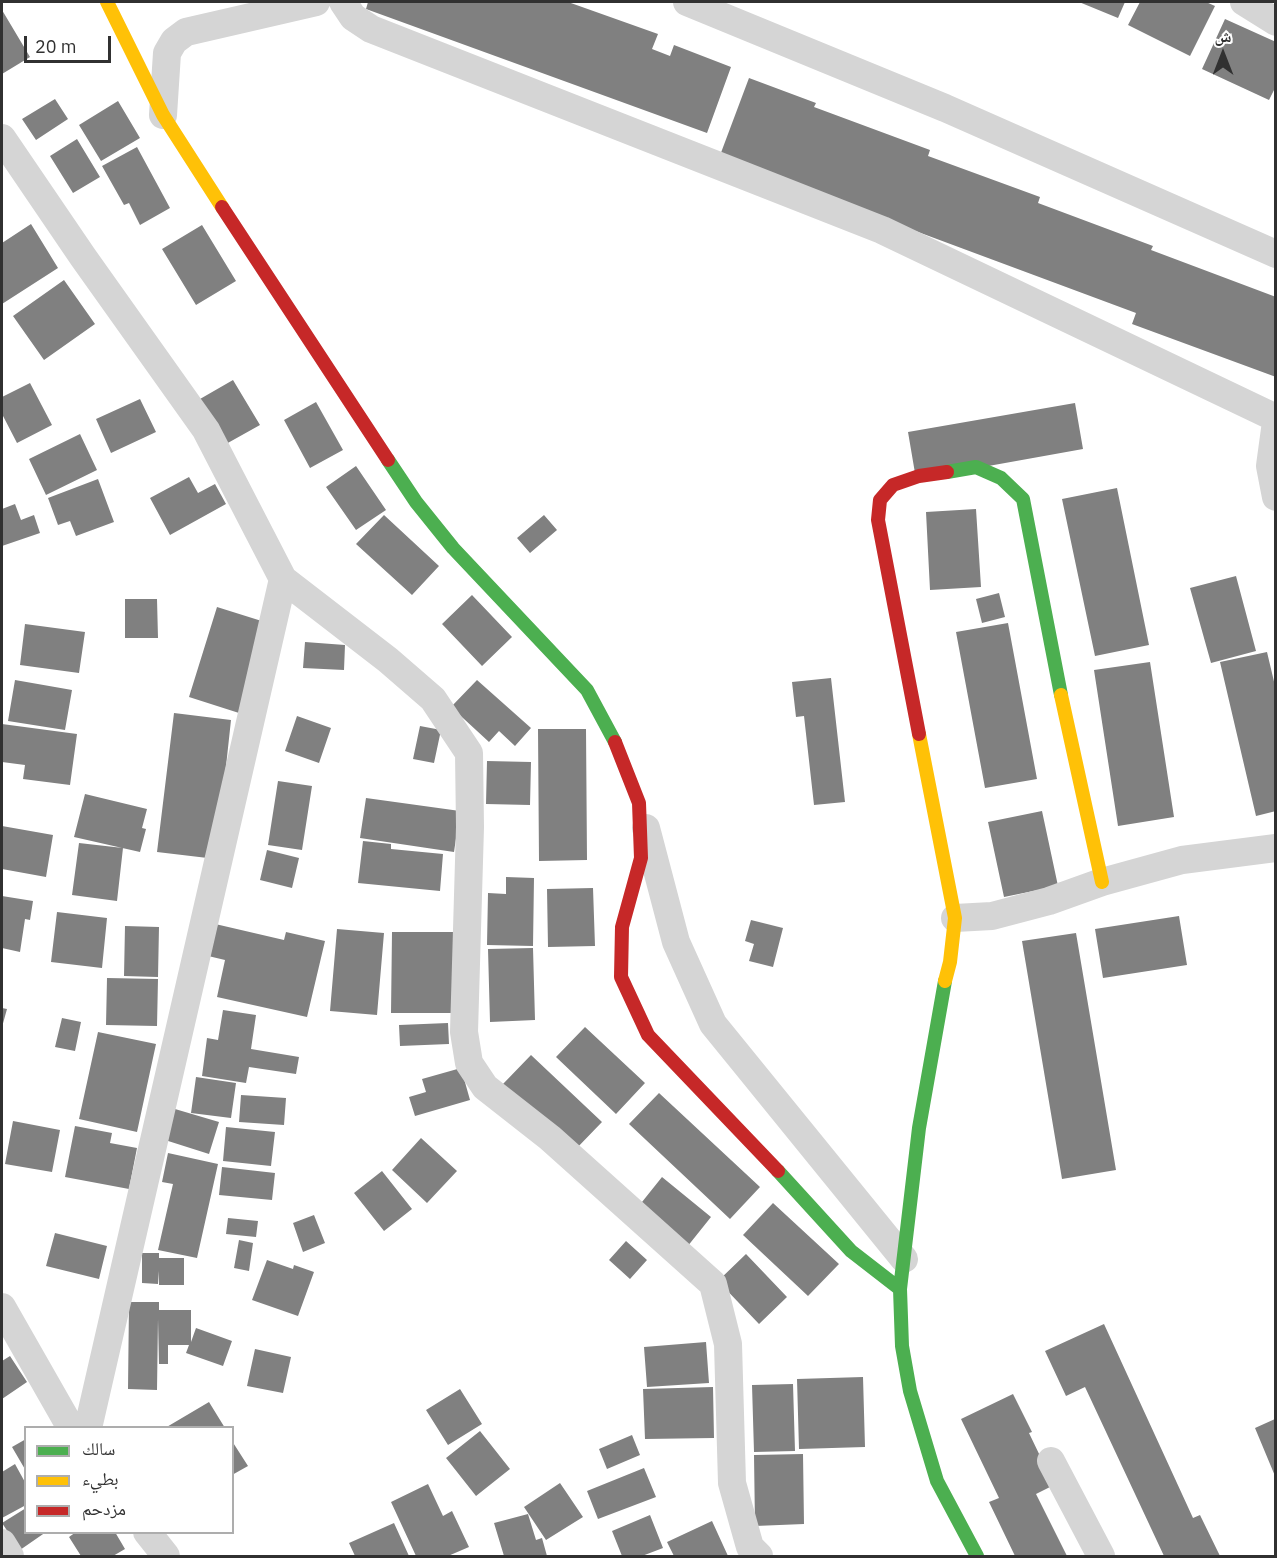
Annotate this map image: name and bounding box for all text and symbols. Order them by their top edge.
scale bar [27,24,114,62]
north arrow [1193,24,1253,84]
text: ش [1215,26,1231,46]
text: 20 m [35,35,77,58]
legend [24,1426,234,1534]
text: سالك [82,1437,115,1460]
text: بطيء [82,1467,119,1490]
text: مزدحم [82,1497,126,1520]

